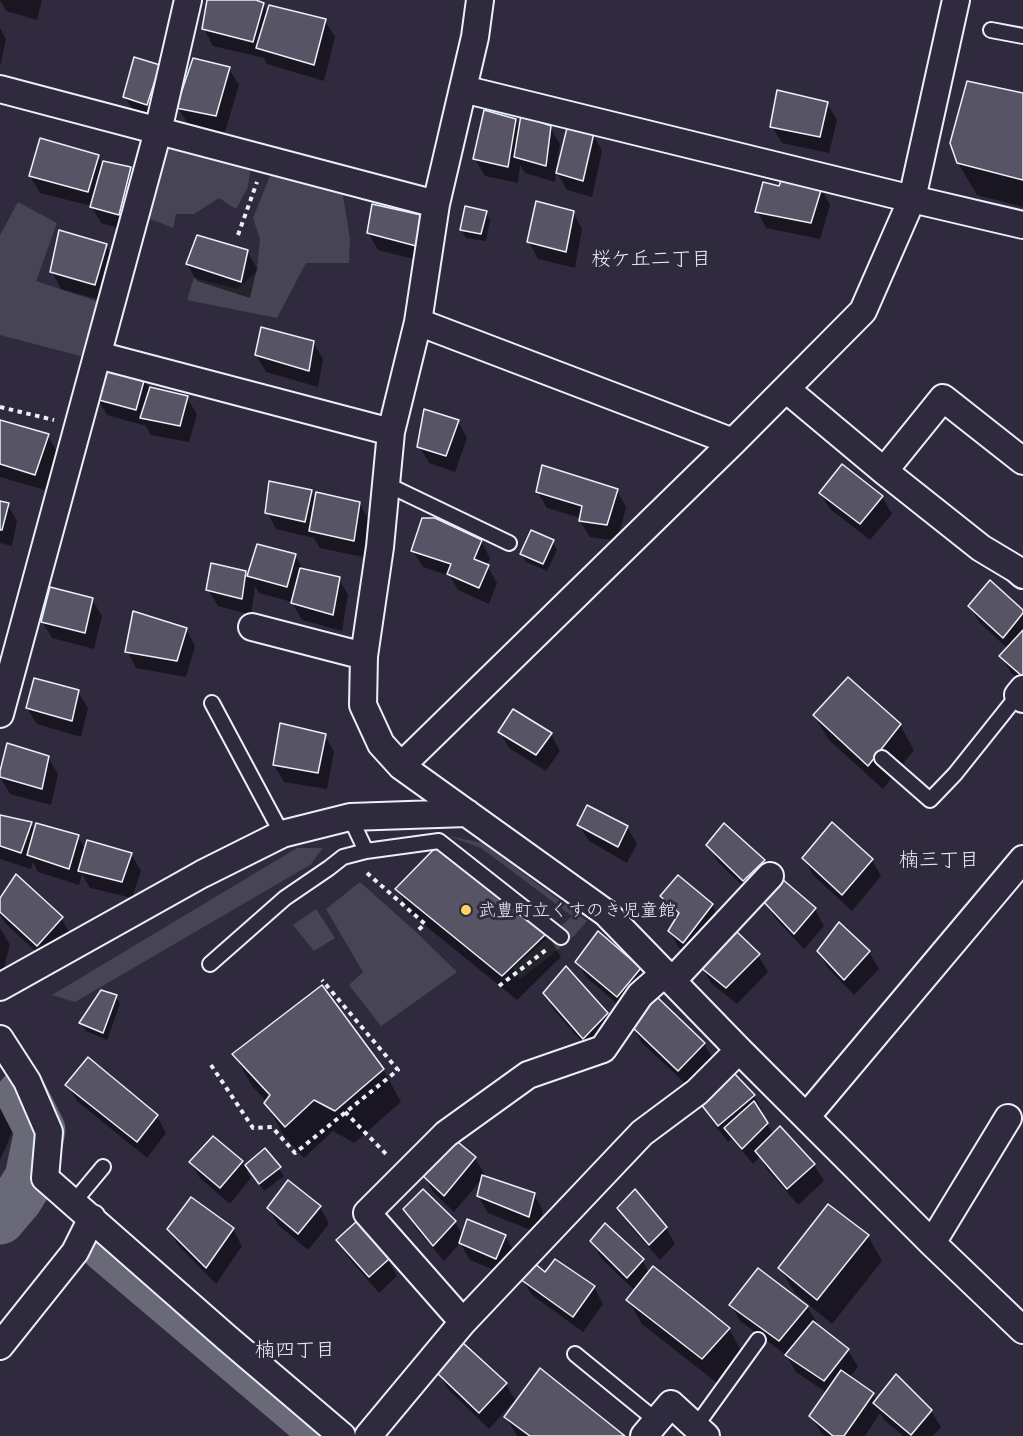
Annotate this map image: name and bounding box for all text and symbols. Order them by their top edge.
district label: 桜ケ丘二丁目 [591,247,711,271]
district label: 楠三丁目 [899,848,979,872]
place label: 武豊町立くすのき児童館 [478,899,676,921]
marker: 武豊町立くすのき児童館 [459,903,473,917]
district label: 楠四丁目 [255,1338,335,1362]

